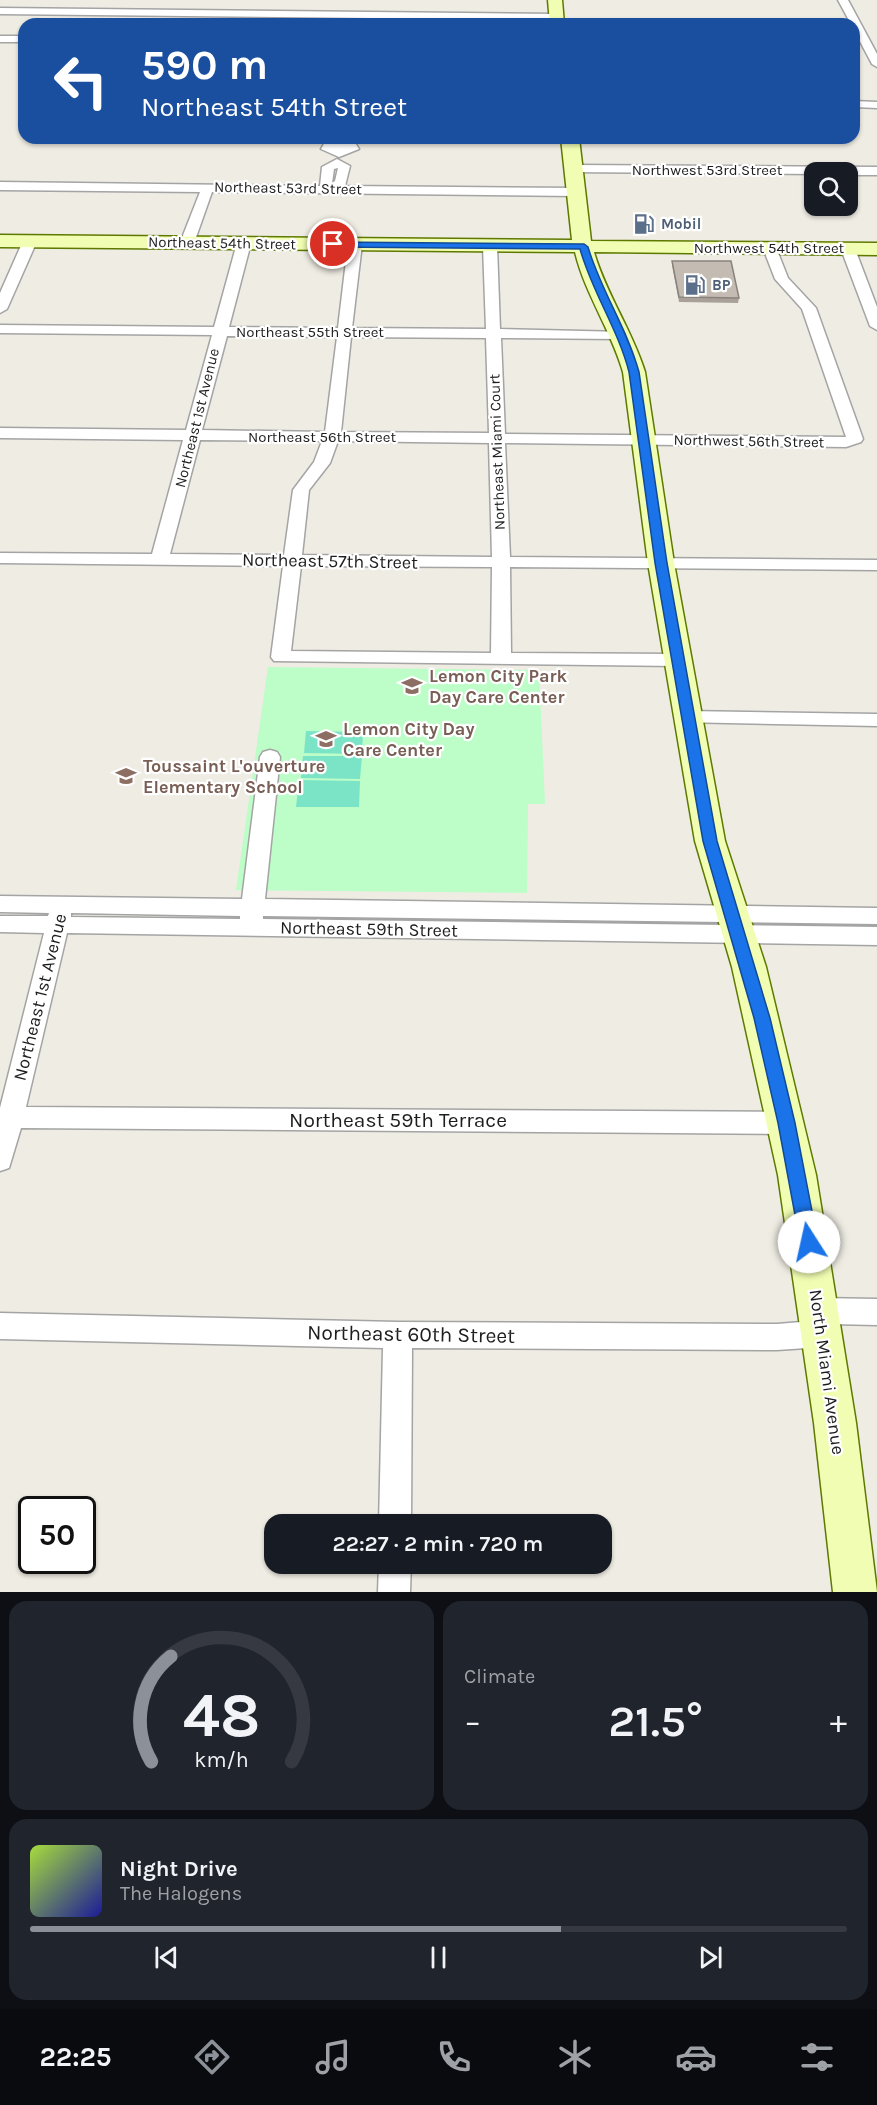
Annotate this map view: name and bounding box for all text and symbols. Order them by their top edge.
text: 590 m [141,40,268,90]
icon: left [42,42,120,120]
text: Northeast 54th Street [141,91,407,123]
street label: Northwest 53rd Street [632,161,783,179]
map controls [804,162,858,216]
button: search [804,162,858,216]
street label: Northeast 53rd Street [214,178,362,198]
fuel station icon: Mobil [632,212,656,236]
place label: Mobil [661,215,701,233]
pin [307,218,358,269]
icon: arrive [316,227,349,260]
street label: Northeast 54th Street [148,233,296,253]
street label: Northwest 54th Street [694,239,845,257]
fuel station icon: BP [683,273,707,297]
place label: BP [712,276,731,294]
street label: Northeast 55th Street [236,323,384,341]
street label: Northeast 1st Avenue [171,346,223,490]
street label: Northeast Miami Court [485,373,509,531]
street label: Northeast 56th Street [248,428,396,446]
street label: Northwest 56th Street [673,431,825,451]
street label: Northeast 57th Street [242,548,418,574]
place label: Lemon City Park Day Care Center [429,665,568,708]
school or university icon: Lemon City Park Day Care Center [400,674,424,698]
place label: Lemon City Day Care Center [343,718,474,761]
school or university icon: Lemon City Day Care Center [314,727,338,751]
place label: Toussaint L'ouverture Elementary School [143,755,325,798]
school or university icon: Toussaint L'ouverture Elementary School [114,764,138,788]
street label: Northeast 1st Avenue [9,911,71,1083]
street label: Northeast 59th Street [280,916,458,942]
street label: Northeast 59th Terrace [289,1108,507,1132]
position arrow [777,1210,841,1274]
street label: North Miami Avenue [804,1288,850,1456]
street label: Northeast 60th Street [307,1320,515,1348]
speed limit sign: 50 [18,1496,96,1574]
text: 22:27 · 2 min · 720 m [333,1531,543,1557]
text: Climate [464,1665,535,1688]
text: 48 [183,1679,260,1752]
text: 21.5° [608,1695,703,1747]
text: − [464,1702,481,1740]
text: + [830,1702,847,1740]
text: km/h [194,1748,249,1773]
text: Night Drive [120,1856,238,1882]
text: The Halogens [120,1882,242,1905]
icon: previous [150,1941,183,1974]
icon: pause [422,1941,455,1974]
icon: next [694,1941,727,1974]
icon: directions [191,2036,233,2078]
icon: music [312,2036,354,2078]
icon: phone [433,2036,475,2078]
icon: climate [554,2036,596,2078]
icon: car [675,2036,717,2078]
icon: filters [796,2036,838,2078]
text: 22:25 [40,2041,112,2073]

